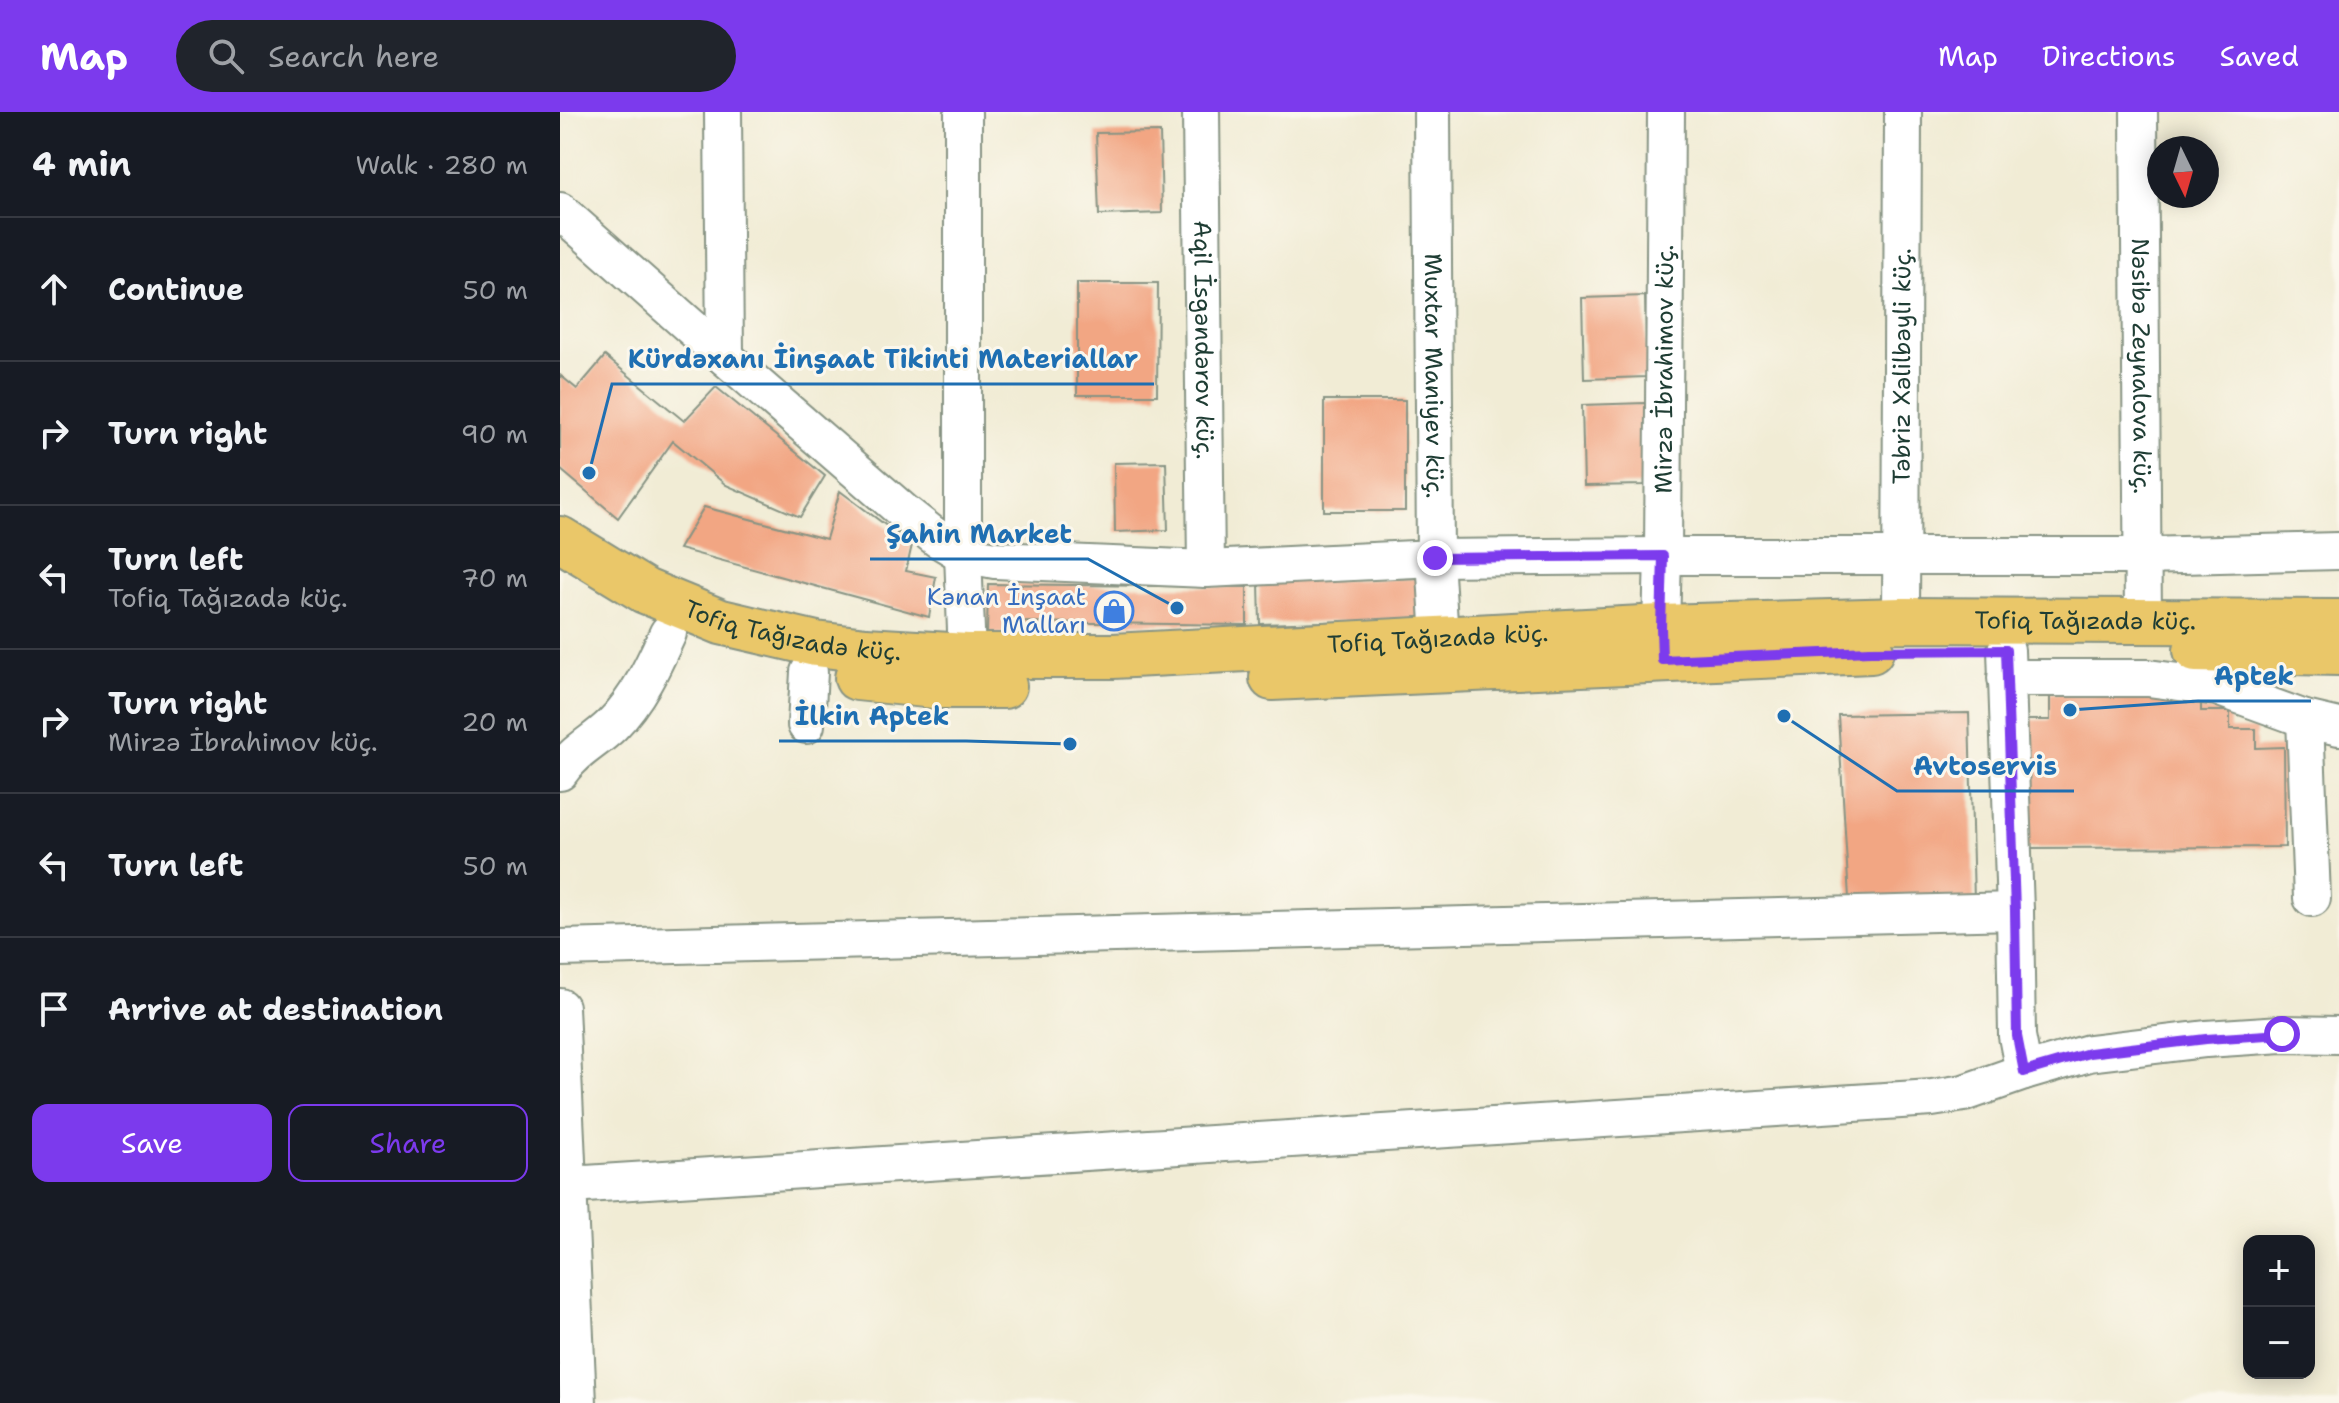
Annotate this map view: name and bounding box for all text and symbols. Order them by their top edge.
search box [176,20,736,92]
text: Map [40,31,128,82]
icon: search [204,34,248,78]
text: Search here [268,36,439,77]
text: Map [1938,37,1998,75]
text: Directions [2042,37,2176,75]
text: Saved [2220,37,2299,75]
north arrow [2147,136,2219,208]
text: 4 min [32,141,131,187]
text: Walk · 280 m [356,147,528,182]
street label: Aqil İsgəndərov küç. [1186,220,1221,460]
street label: Nəsibə Zeynalova küç. [2124,238,2158,494]
street label: Mirzə İbrahimov küç. [1647,244,1681,494]
street label: Təbriz Xəlilbəyli küç. [1886,248,1918,484]
street label: Muxtar Maniyev küç. [1417,253,1451,499]
icon: ahead [32,267,76,311]
text: Continue [108,269,244,310]
text: 50 m [463,272,528,307]
callout: Kürdəxanı İinşaat Tikinti Materiallar [612,334,1154,384]
text: Kürdəxanı İinşaat Tikinti Materiallar [628,341,1138,376]
icon: right [32,411,76,455]
text: Turn right [108,413,267,454]
text: 90 m [461,416,528,451]
callout: Şahin Market [870,509,1088,559]
text: Şahin Market [886,516,1072,551]
text: Turn left [108,539,243,580]
route end [1417,540,1453,576]
icon: left [32,555,76,599]
text: 70 m [461,560,528,595]
text: Tofiq Tağızadə küç. [108,580,348,615]
place label: Kənan İnşaat Malları [927,581,1086,641]
shop icon: Kənan İnşaat Malları [1093,590,1135,632]
street label: Tofiq Tağızadə küç. [679,593,902,668]
street label: Tofiq Tağızadə küç. [1975,604,2196,637]
street label: Tofiq Tağızadə küç. [1326,617,1549,661]
callout: Aptek [2198,651,2311,701]
text: Aptek [2214,658,2294,693]
text: Turn right [108,683,267,724]
callout: İlkin Aptek [779,691,966,741]
text: İlkin Aptek [795,698,949,733]
icon: right [32,699,76,743]
text: 20 m [461,704,528,739]
text: Mirzə İbrahimov küç. [108,724,378,759]
callout: Avtoservis [1897,741,2074,791]
text: Avtoservis [1913,748,2057,783]
icon: left [32,843,76,887]
text: Turn left [108,845,243,886]
text: 50 m [463,848,528,883]
icon: arrive [32,987,76,1031]
text: Arrive at destination [108,989,443,1030]
route start [2264,1016,2300,1052]
button: Save [32,1104,272,1182]
button: Share [288,1104,528,1182]
map controls [2243,1235,2315,1379]
button: + [2243,1235,2315,1307]
button: − [2243,1307,2315,1379]

